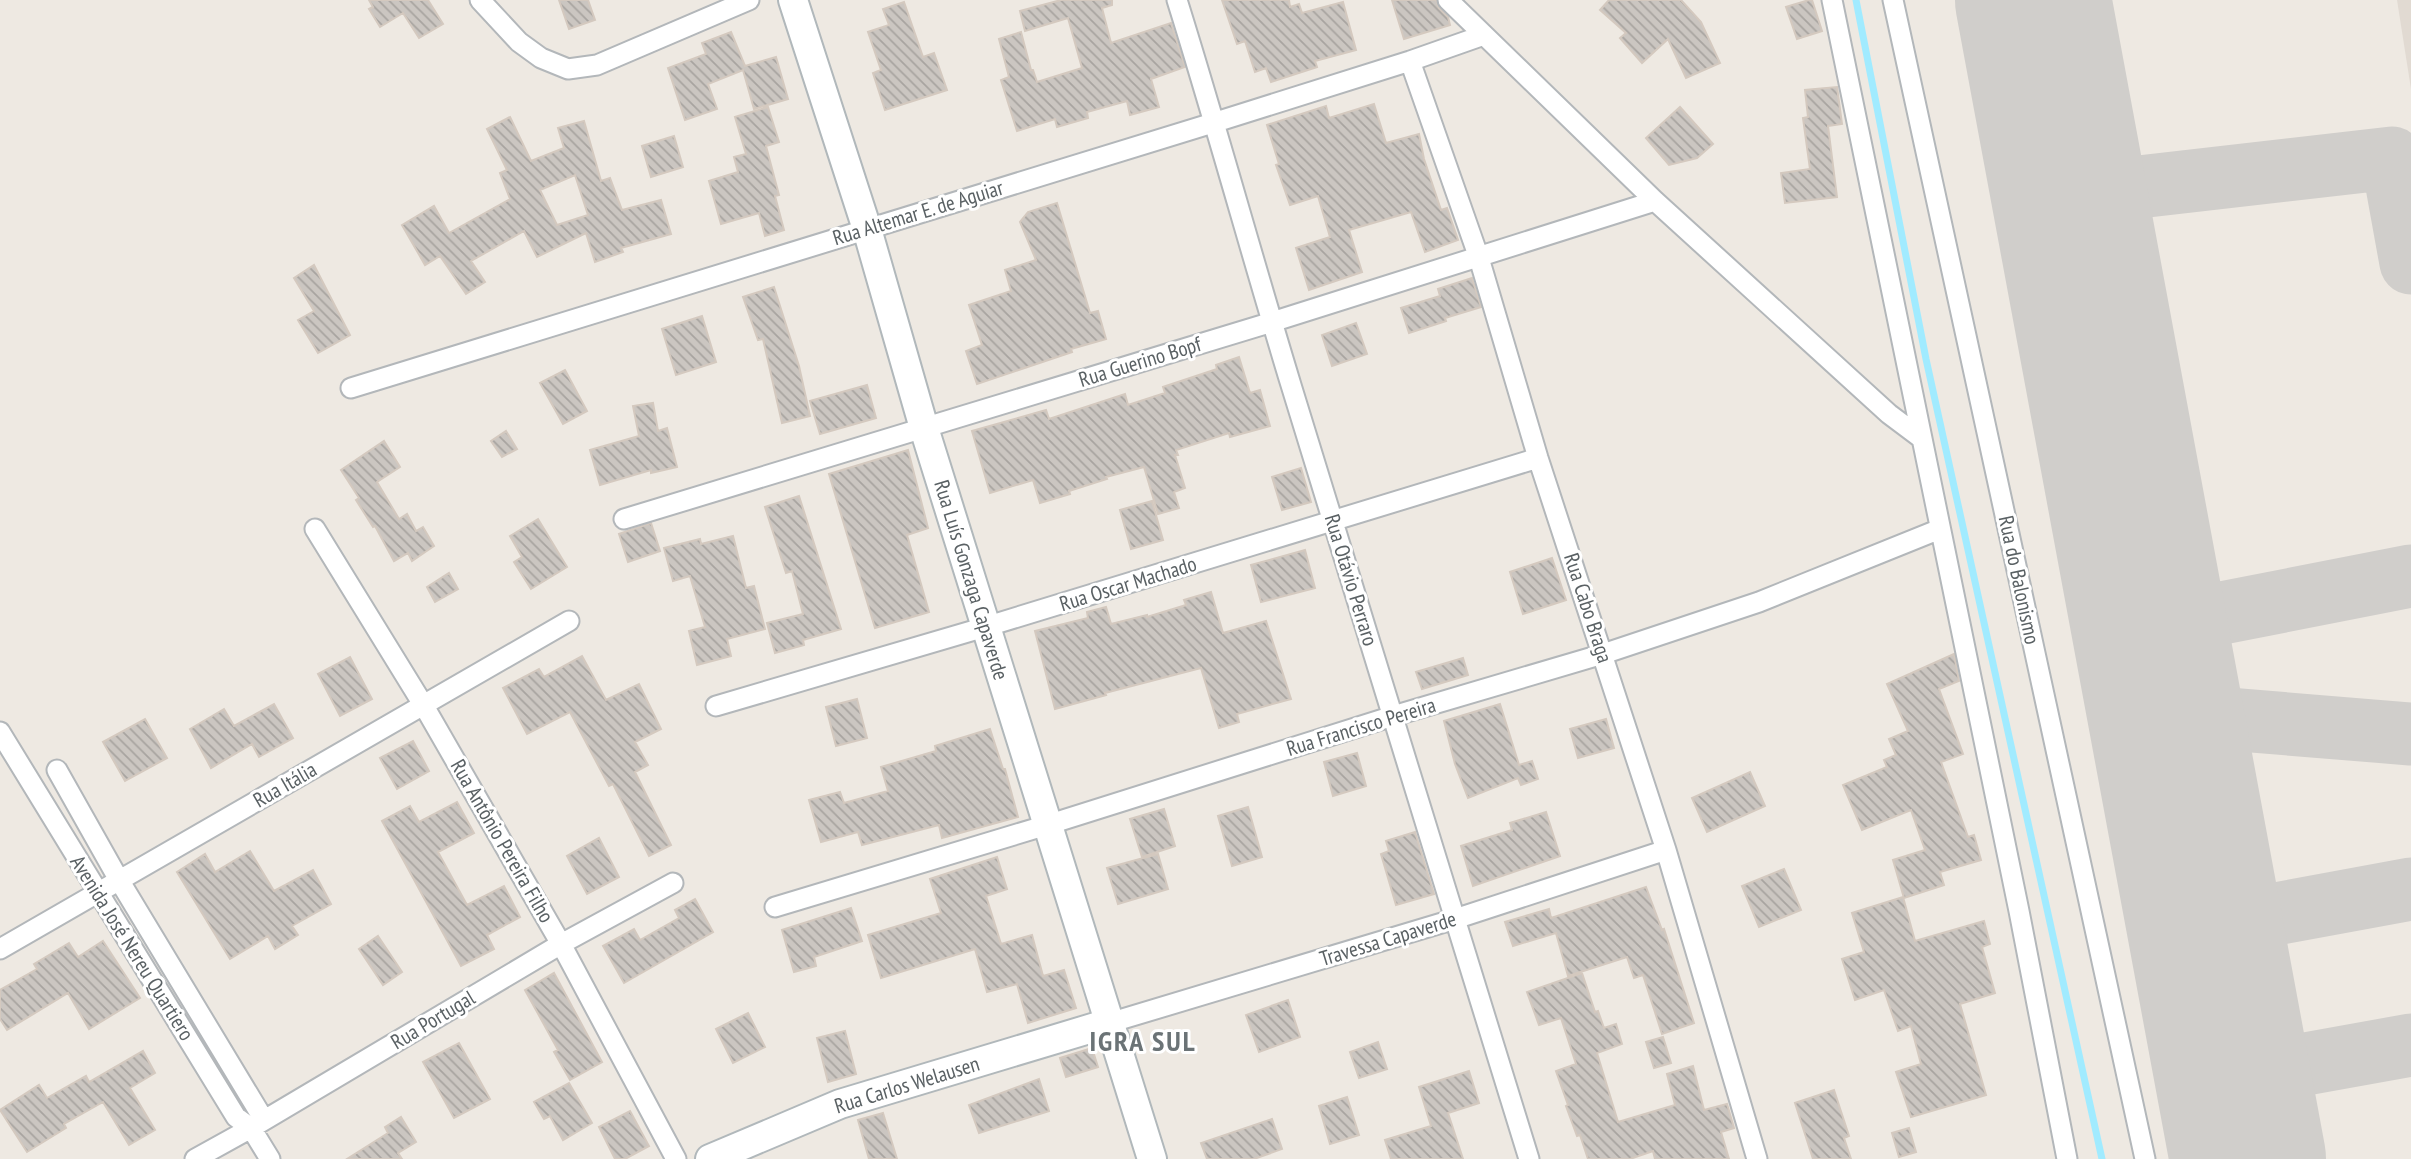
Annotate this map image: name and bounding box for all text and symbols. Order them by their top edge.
street label: Rua Altemar E. de Aguiar [829,174,1007,251]
street label: Rua Guerino Bopf [1075,330,1205,393]
street label: Rua Luís Gonzaga Capaverde [928,477,1015,683]
street label: Rua Otávio Perraro [1319,511,1384,649]
street label: Rua do Balonismo [1993,513,2046,647]
street label: Rua Cabo Braga [1558,549,1619,666]
street label: Rua Oscar Machado [1056,550,1200,617]
street label: Rua Francisco Pereira [1283,691,1439,762]
street label: Rua Antônio Pereira Filho [445,754,560,927]
street label: Rua Itália [248,756,321,814]
street label: Avenida José Nereu Quartiero [64,850,200,1045]
street label: Travessa Capaverde [1316,905,1459,972]
street label: Rua Portugal [386,984,480,1055]
district label: IGRA SUL [1089,1022,1197,1059]
street label: Rua Carlos Welausen [831,1050,983,1119]

